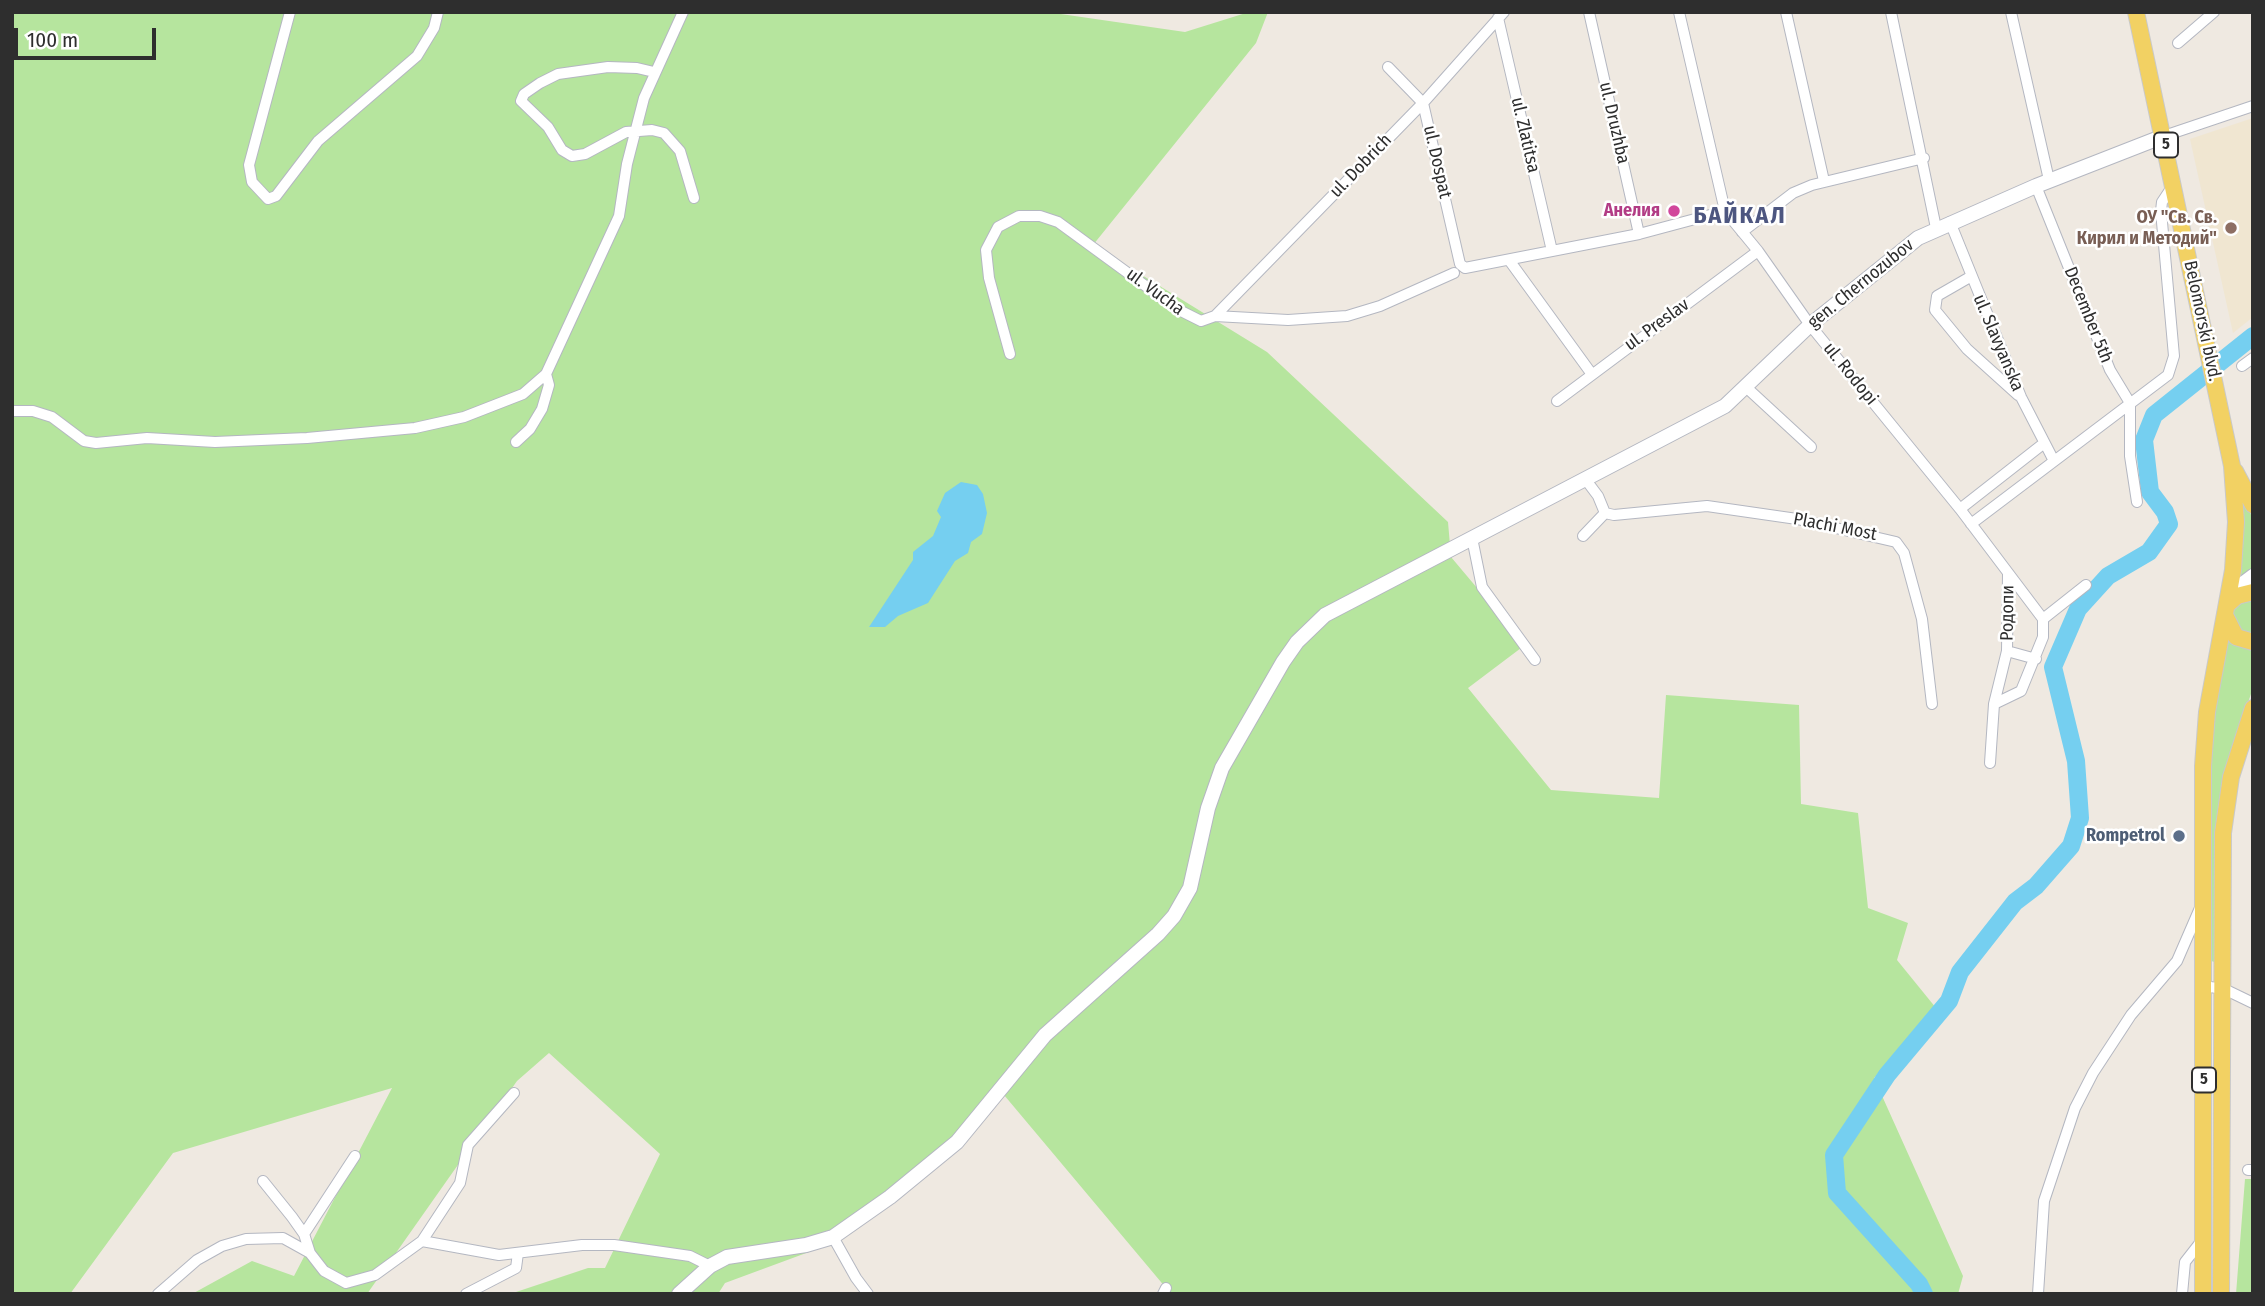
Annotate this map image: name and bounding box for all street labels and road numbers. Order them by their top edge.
street label: ul. Druzhba [1594,80,1634,166]
street label: ul. Zlatitsa [1506,95,1544,175]
street label: ul. Dospat [1418,124,1456,200]
street label: ul. Dobrich [1326,130,1396,202]
road number: 5 [2154,132,2178,158]
street label: gen. Chernozubov [1804,235,1918,333]
street label: Belomorski blvd. [2179,259,2225,383]
street label: ul. Vucha [1122,264,1188,320]
street label: December 5th [2059,264,2117,366]
street label: ul. Slavyanska [1968,291,2028,395]
street label: ul. Preslav [1620,294,1694,356]
street label: ul. Rodopi [1818,338,1882,410]
street label: Plachi Most [1791,508,1879,546]
street label: Родопи [1997,585,2019,641]
road number: 5 [2192,1068,2216,1092]

